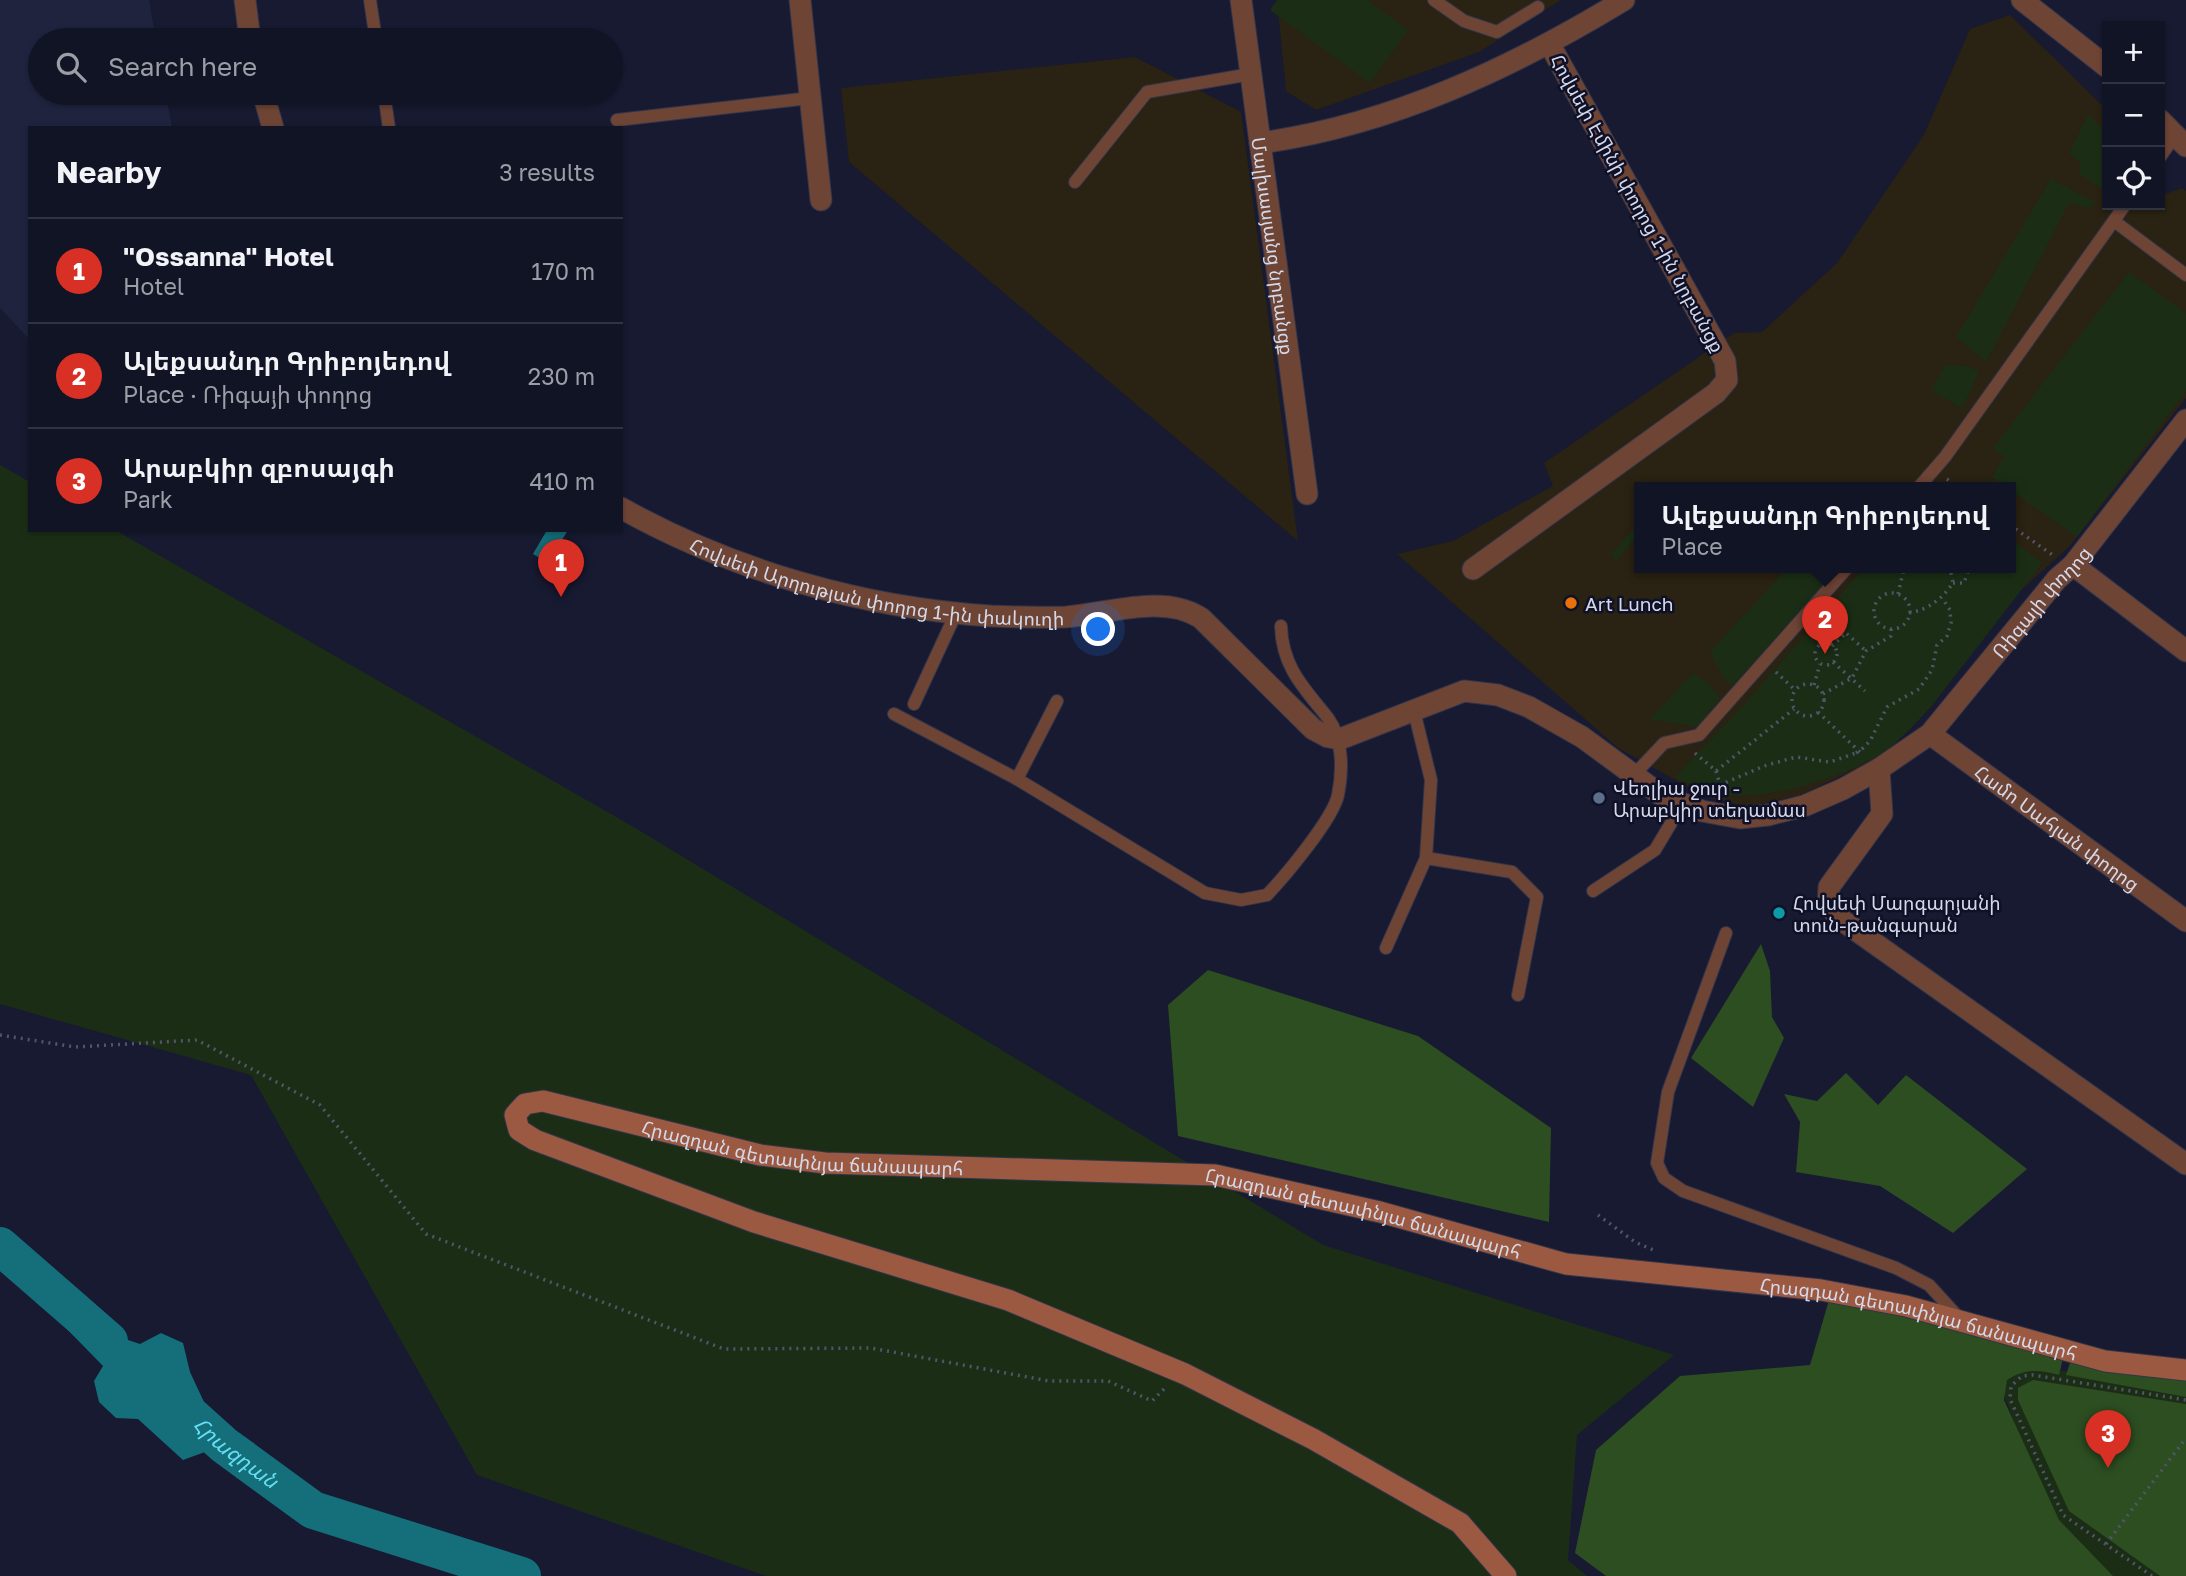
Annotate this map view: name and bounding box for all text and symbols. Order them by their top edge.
map controls [2102,21,2165,210]
button: + [2102,21,2165,84]
search box [28,28,623,105]
icon: search [52,48,90,86]
street label: Հովսեփ Էմինի փողոց 1-ին նրբանցք [1545,50,1730,357]
text: Search here [108,51,257,82]
button: − [2102,84,2165,147]
street label: Մալխասյանց նրբանցք [1248,135,1300,356]
button: locate [2102,147,2165,210]
text: Nearby [56,154,161,190]
text: 3 results [499,158,595,186]
text: "Ossanna" Hotel [123,241,334,272]
text: 1 [73,257,85,285]
text: 170 m [531,257,595,285]
text: Hotel [123,272,184,300]
text: Ալեքսանդր Գրիբոյեդով [123,345,450,376]
text: 2 [72,362,86,390]
text: 230 m [528,362,595,390]
text: Place · Ռիգայի փողոց [123,380,372,408]
text: Արաբկիր զբոսայգի [123,452,395,483]
text: 3 [72,467,86,495]
text: 410 m [529,467,595,495]
popup [1634,482,2016,573]
text: Park [123,485,173,513]
text: Ալեքսանդր Գրիբոյեդով [1661,499,1989,530]
street label: Հովսեփ Արղության փողոց 1-ին փակուղի [687,532,1064,630]
text: Place [1661,532,1723,560]
pin: 1 [538,539,584,597]
street label: Ռիգայի փողոց [1986,541,2096,662]
place label: Art Lunch [1585,592,1674,615]
marker: Art Lunch [1563,595,1579,611]
pin: 2 [1802,596,1848,654]
your location [1081,612,1115,646]
street label: Համո Սահյան փողոց [1971,759,2144,896]
place label: Վեոլիա ջուր - Արաբկիր տեղամաս [1613,776,1806,822]
marker: Վեոլիա ջուր - Արաբկիր տեղամաս [1591,790,1607,806]
place label: Հովսեփ Մարգարյանի տուն-թանգարան [1793,891,2001,937]
marker: Հովսեփ Մարգարյանի տուն-թանգարան [1771,905,1787,921]
street label: Հրազդան գետափնյա ճանապարհ [640,1115,964,1179]
street label: Հրազդան գետափնյա ճանապարհ [1205,1163,1524,1262]
street label: Հրազդան գետափնյա ճանապարհ [1759,1272,2080,1364]
pin: 3 [2085,1410,2131,1468]
water label: Հրազդան [188,1411,285,1494]

